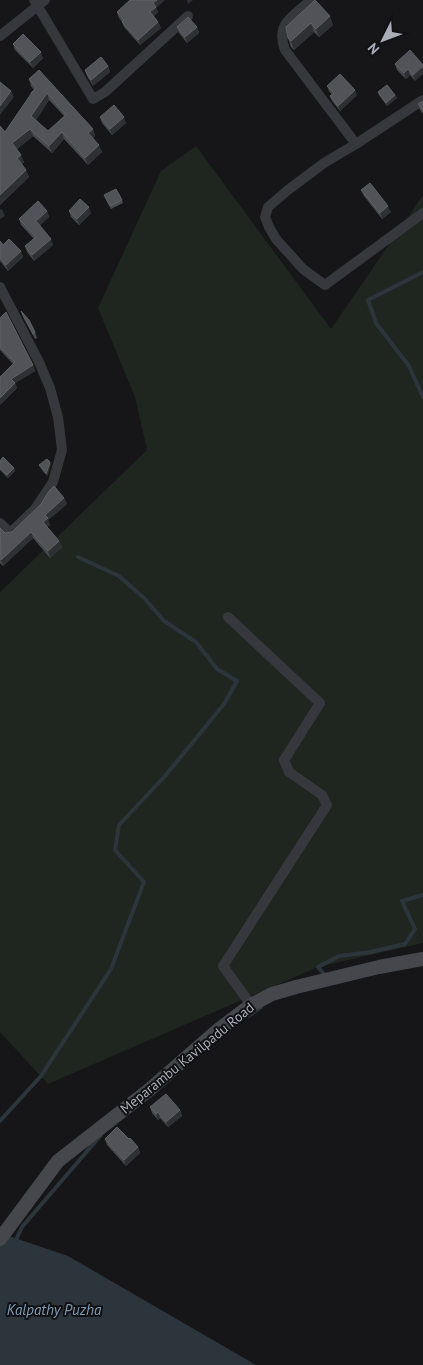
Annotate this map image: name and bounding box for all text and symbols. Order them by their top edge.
north arrow [358,15,408,65]
text: N [364,39,383,58]
street label: Meparambu Kavilpadu Road [116,998,258,1118]
water label: Kalpathy Puzha [7,1300,102,1319]

